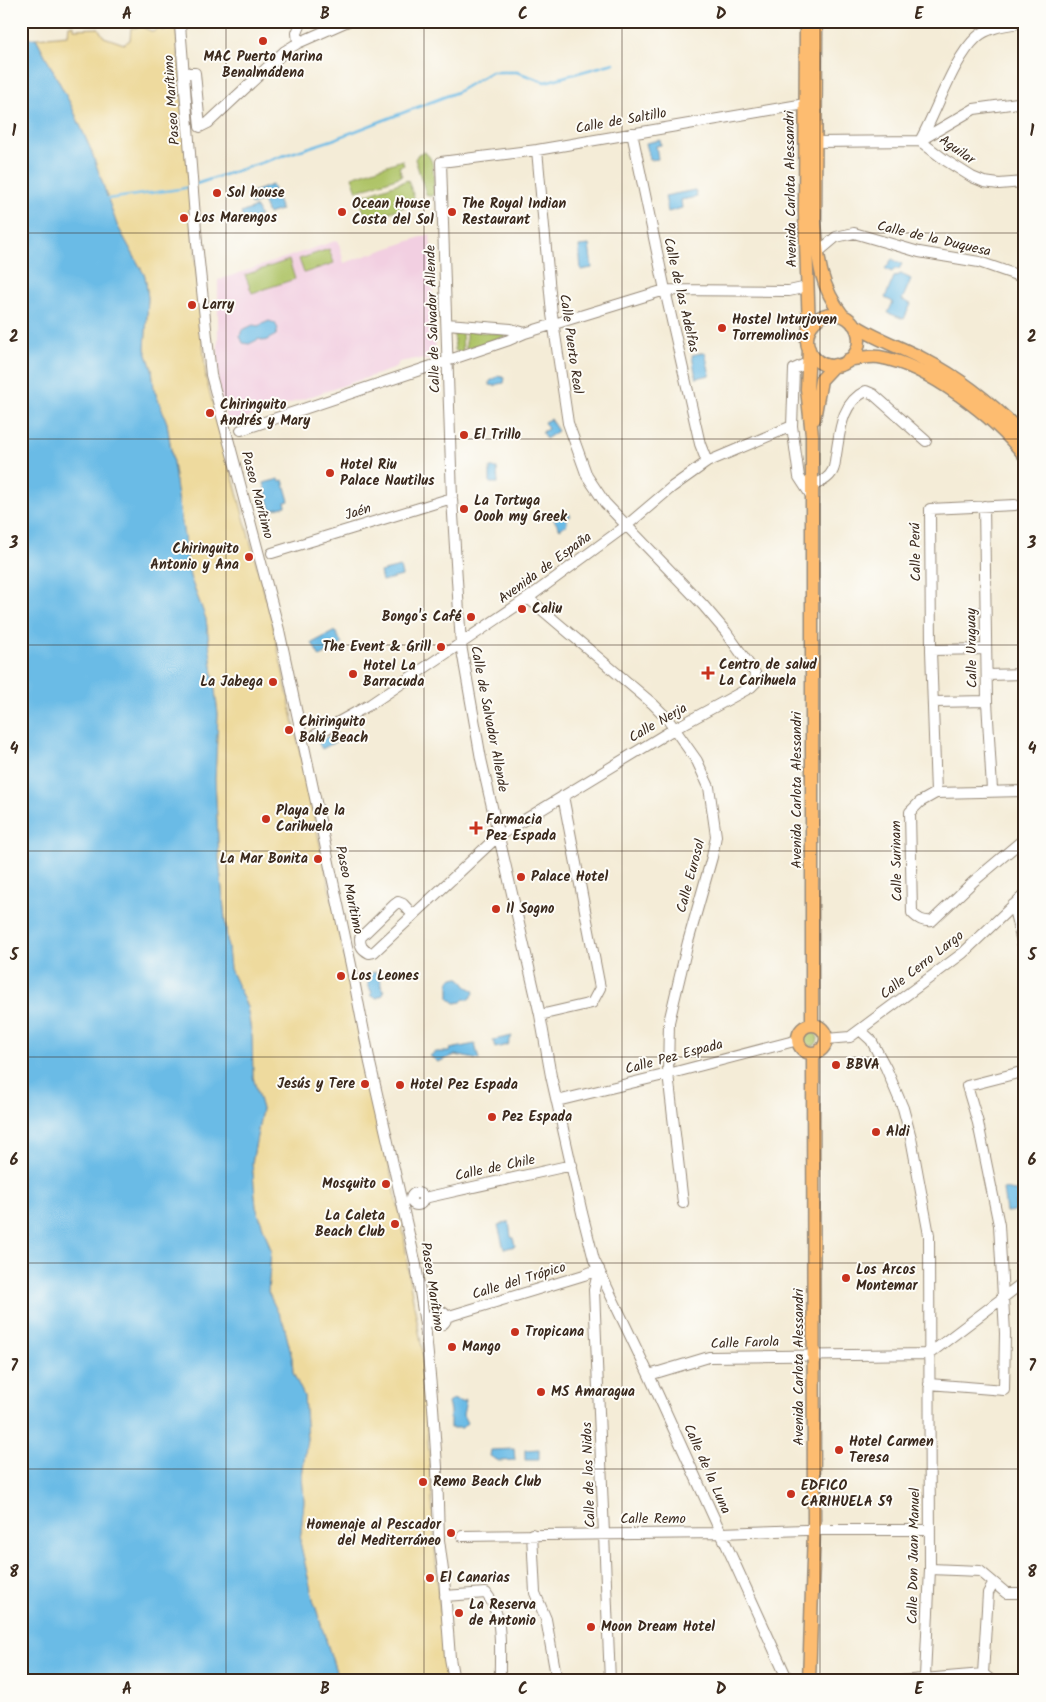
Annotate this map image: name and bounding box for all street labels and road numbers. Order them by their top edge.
street label: Paseo Marítimo [158,54,186,146]
street label: Calle de Saltillo [574,102,668,140]
street label: Avenida Carlota Alessandri [779,110,803,268]
street label: Aguilar [934,130,981,171]
street label: Calle de la Duquesa [875,215,993,263]
street label: Calle de las Adelfas [657,235,705,355]
street label: Calle de Salvador Allende [419,244,447,394]
street label: Calle Puerto Real [553,293,589,396]
street label: Paseo Marítimo [235,449,279,541]
street label: Jaén [342,498,374,526]
street label: Calle Perú [904,522,928,582]
street label: Avenida de España [494,526,596,610]
street label: Calle Uruguay [960,607,984,688]
street label: Calle de Salvador Allende [464,644,514,795]
street label: Calle Nerja [625,697,691,749]
street label: Avenida Carlota Alessandri [786,711,808,868]
street label: Calle Surinam [885,820,909,902]
street label: Calle Eurosol [671,836,712,915]
street label: Paseo Marítimo [329,844,369,936]
street label: Calle Cerro Largo [875,925,969,1005]
street label: Calle Pez Espada [623,1033,725,1081]
street label: Calle de Chile [453,1149,538,1187]
street label: Paseo Marítimo [414,1241,450,1333]
street label: Calle del Trópico [469,1256,569,1306]
street label: Avenida Carlota Alessandri [788,1288,810,1445]
street label: Calle Farola [710,1331,780,1355]
street label: Calle de la Luna [677,1420,737,1518]
street label: Calle de los Nidos [576,1422,602,1528]
street label: Calle Don Juan Manuel [902,1487,926,1625]
street label: Calle Remo [620,1508,686,1530]

